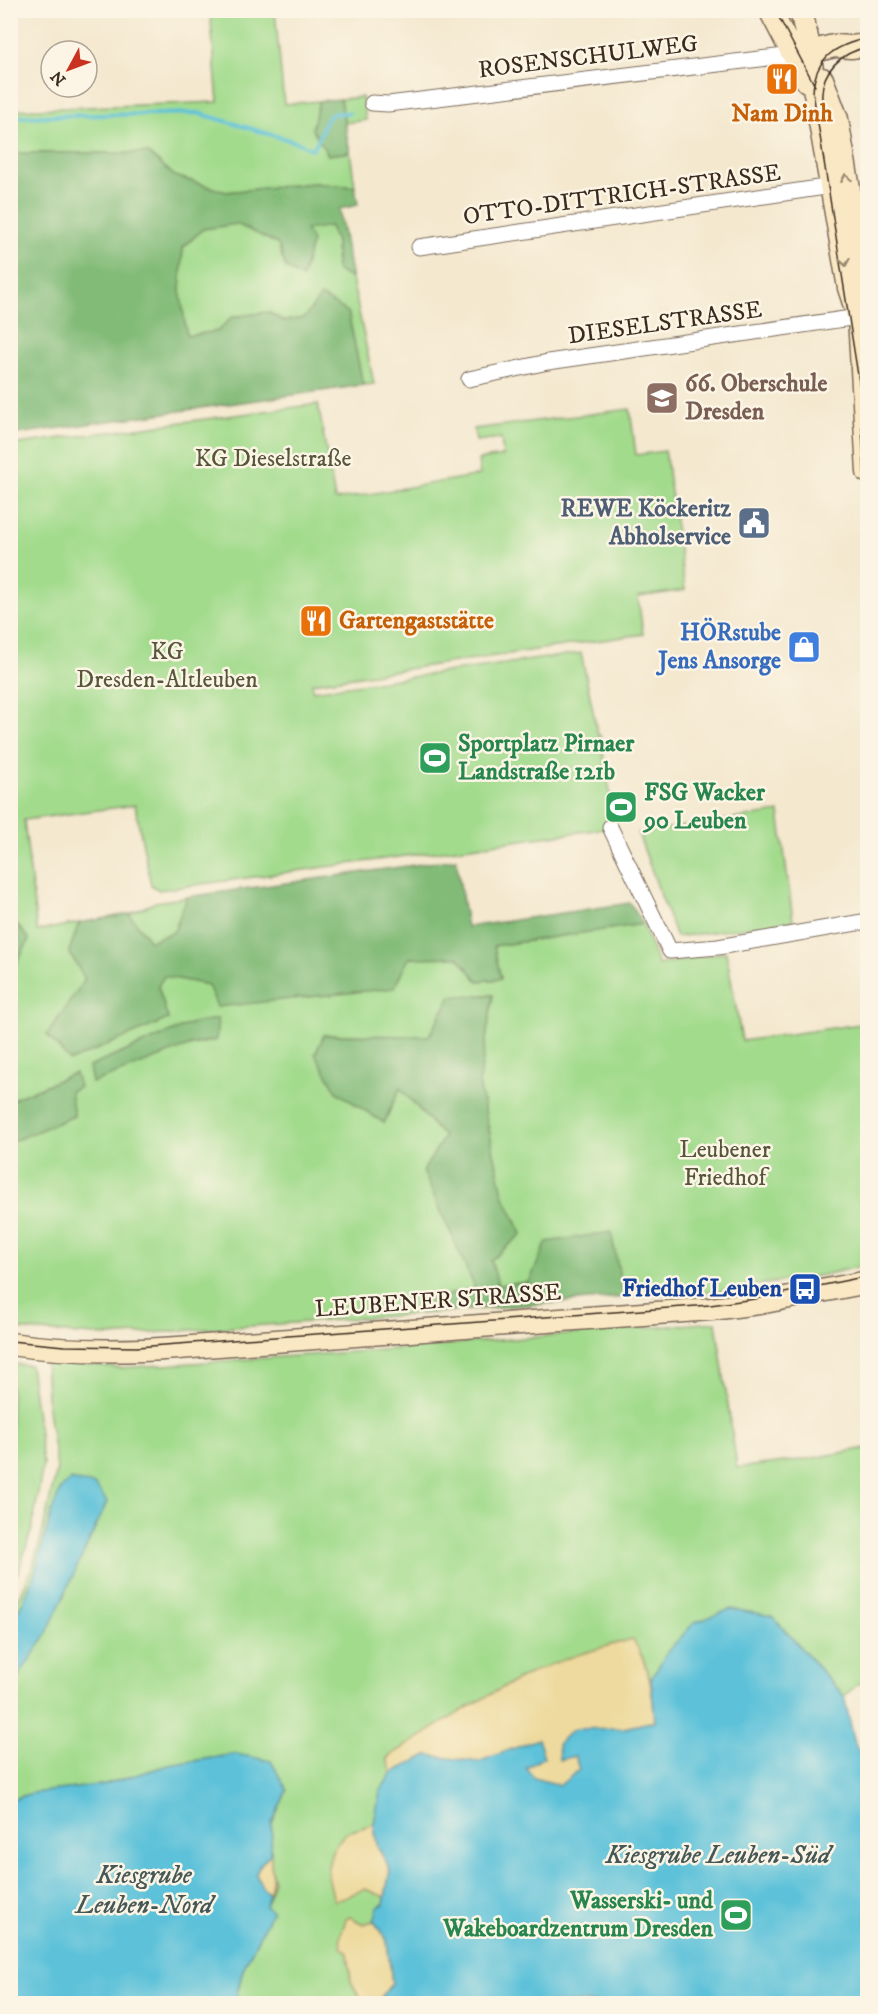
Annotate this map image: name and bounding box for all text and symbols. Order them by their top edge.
street label: ROSENSCHULWEG [476,29,700,85]
north arrow [39,39,99,99]
restaurant icon: Nam Dinh [764,61,800,97]
text: N [47,67,70,90]
place label: Nam Dinh [731,99,833,129]
street label: OTTO-DITTRICH-STRASSE [461,158,783,232]
one-way arrow [841,173,853,182]
one-way arrow [838,257,851,267]
street label: DIESELSTRASSE [566,295,764,351]
place label: 66. Oberschule Dresden [685,369,827,427]
school or university icon: 66. Oberschule Dresden [644,380,680,416]
park label: KG Dieselstraße [195,444,351,474]
place label: REWE Köckeritz Abholservice [561,494,732,552]
public building icon: REWE Köckeritz Abholservice [736,505,772,541]
restaurant icon: Gartengaststätte [298,603,334,639]
place label: Gartengaststätte [339,606,494,636]
place label: HÖRstube Jens Ansorge [655,617,781,676]
shop icon: HÖRstube Jens Ansorge [786,629,822,665]
park label: KG Dresden-Altleuben [76,637,258,695]
place label: Sportplatz Pirnaer Landstraße 121b [458,729,635,787]
sports icon: Sportplatz Pirnaer Landstraße 121b [417,740,453,776]
place label: FSG Wacker 90 Leuben [642,778,766,836]
sports icon: FSG Wacker 90 Leuben [603,789,639,825]
park label: Leubener Friedhof [679,1135,771,1193]
bus stop icon: Friedhof Leuben [787,1271,823,1307]
place label: Friedhof Leuben [622,1274,782,1304]
street label: LEUBENER STRASSE [314,1277,562,1325]
water label: Kiesgrube Leuben-Süd [605,1839,834,1872]
water label: Kiesgrube Leuben-Nord [74,1859,216,1922]
place label: Wasserski- und Wakeboardzentrum Dresden [442,1886,714,1944]
sports icon: Wasserski- und Wakeboardzentrum Dresden [718,1897,754,1933]

